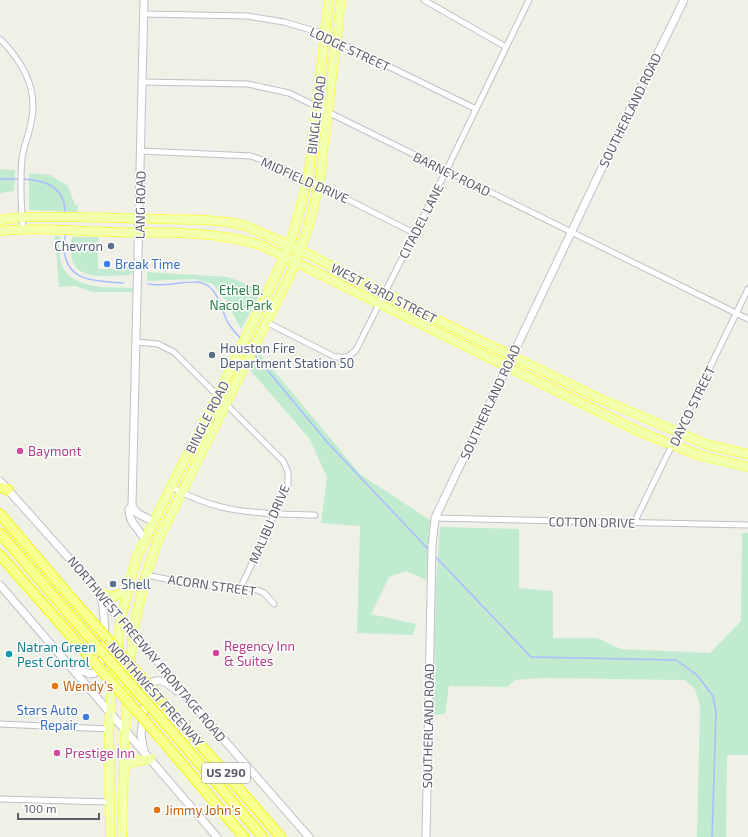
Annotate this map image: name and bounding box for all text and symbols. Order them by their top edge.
street label: LODGE STREET [307,23,393,75]
street label: SOUTHERLAND ROAD [595,50,665,170]
street label: BINGLE ROAD [303,75,329,155]
street label: BARNEY ROAD [411,148,493,200]
street label: MIDFIELD DRIVE [259,153,351,207]
street label: LANG ROAD [131,171,149,239]
street label: CITADEL LANE [395,181,447,261]
place label: Chevron [54,238,103,254]
marker: Chevron [106,241,116,251]
place label: Break Time [115,256,180,272]
marker: Break Time [102,259,112,269]
street label: WEST 43RD STREET [328,259,440,327]
park label: Ethel B. Nacol Park [210,282,273,313]
place label: Houston Fire Department Station 50 [220,340,354,371]
street label: SOUTHERLAND ROAD [456,342,524,462]
marker: Houston Fire Department Station 50 [207,350,217,360]
street label: DAYCO STREET [666,363,718,449]
street label: BINGLE ROAD [182,378,232,456]
place label: Baymont [28,443,81,459]
marker: Baymont [15,446,25,456]
street label: MALIBU DRIVE [245,482,293,566]
street label: COTTON DRIVE [549,513,635,531]
street label: NORTHWEST FREEWAY FRONTAGE ROAD [65,553,229,745]
street label: ACORN STREET [167,571,258,599]
place label: Shell [121,576,151,592]
marker: Shell [108,579,118,589]
street label: NORTHWEST FREEWAY [105,638,207,750]
place label: Regency Inn & Suites [224,638,295,669]
place label: Natran Green Pest Control [17,639,96,670]
marker: Regency Inn & Suites [211,648,221,658]
marker: Natran Green Pest Control [4,649,14,659]
street label: SOUTHERLAND ROAD [419,663,437,789]
place label: Wendy's [63,678,113,694]
marker: Wendy's [50,681,60,691]
place label: Stars Auto Repair [16,702,78,733]
marker: Stars Auto Repair [81,712,91,722]
place label: Prestige Inn [65,745,135,761]
marker: Prestige Inn [52,748,62,758]
road number: US 290 [202,763,250,783]
scale bar [18,795,99,821]
text: 100 m [24,801,56,815]
place label: Jimmy John's [165,802,241,818]
marker: Jimmy John's [152,805,162,815]

